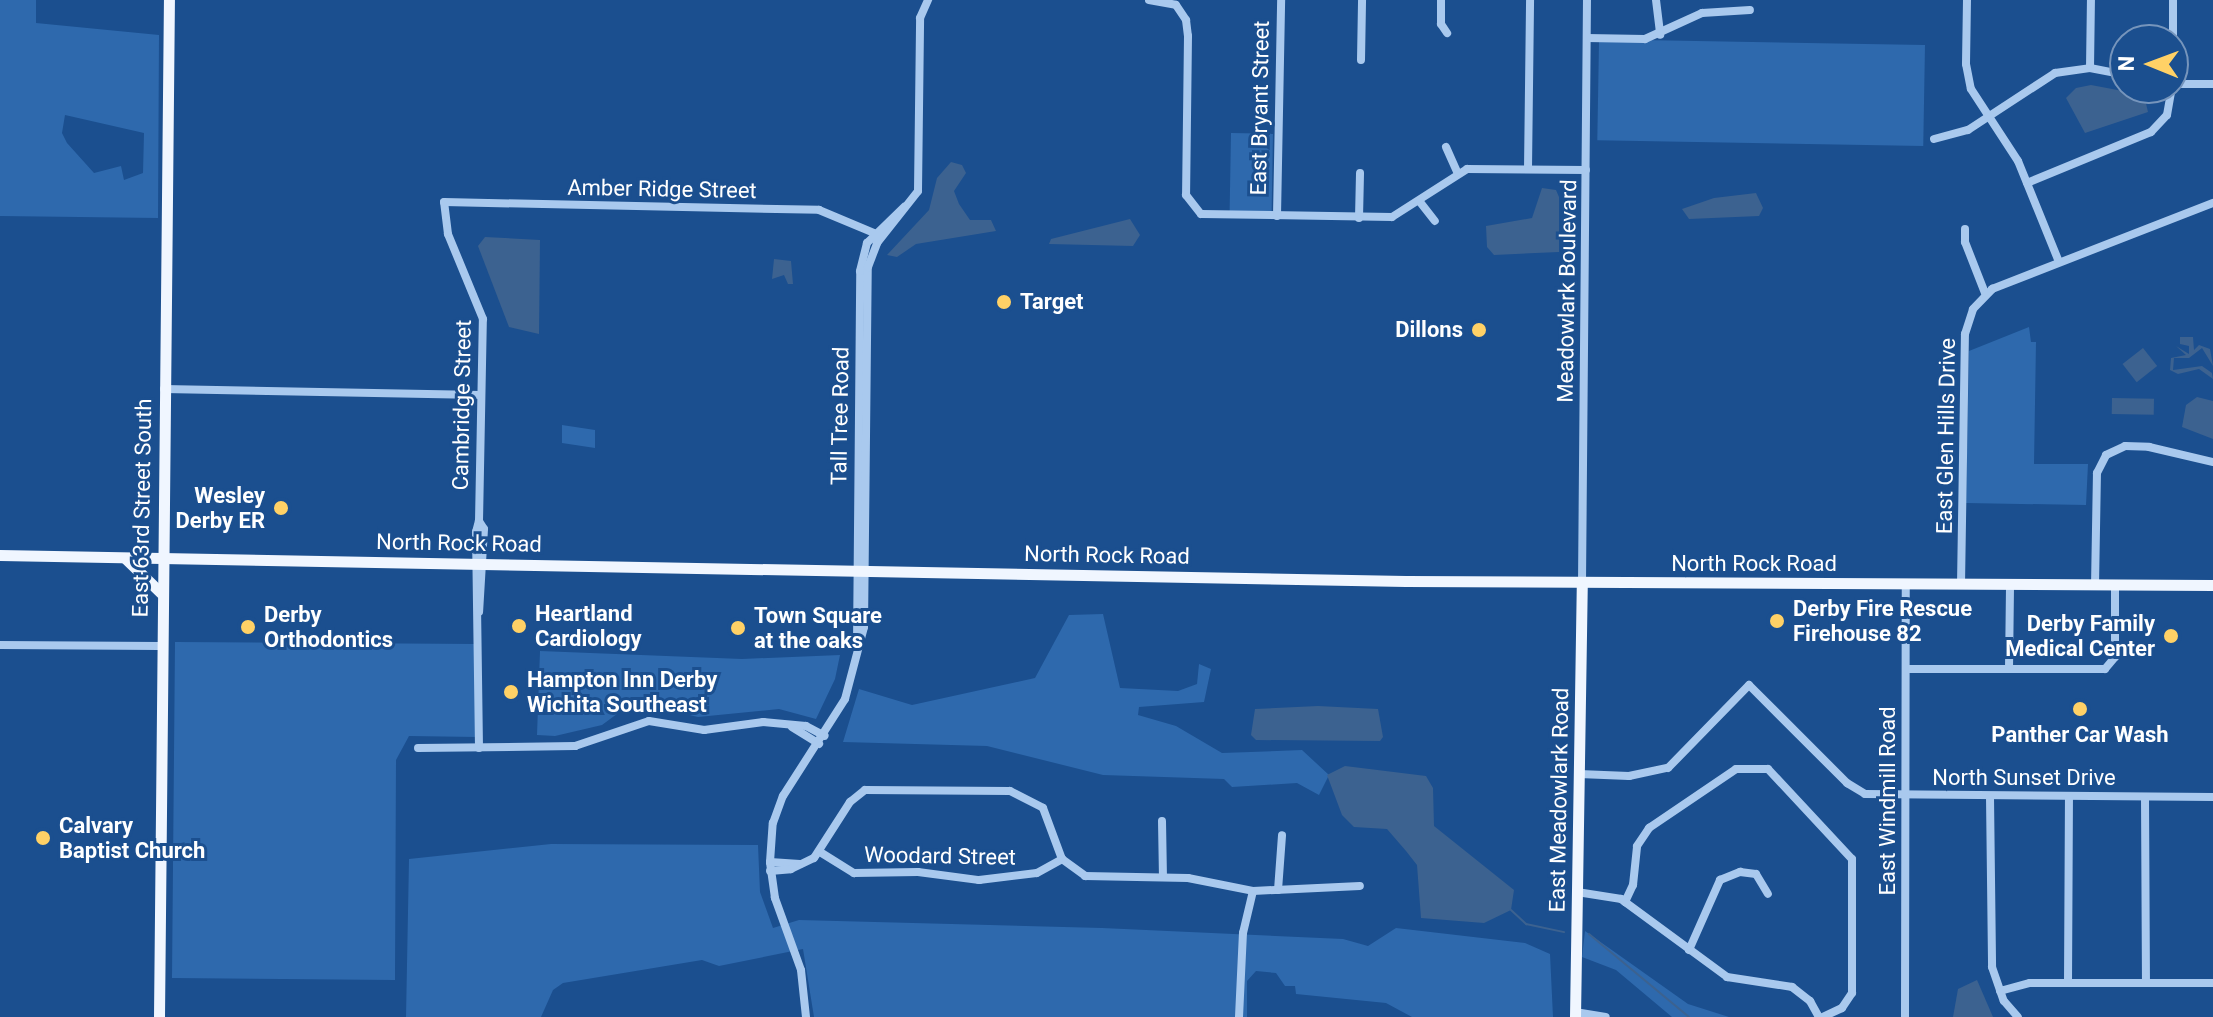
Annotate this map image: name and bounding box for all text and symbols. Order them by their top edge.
street label: East Bryant Street [1245,20,1275,196]
north arrow [2109,24,2189,104]
text: N [2114,56,2139,72]
street label: Amber Ridge Street [567,174,757,204]
street label: Meadowlark Boulevard [1552,179,1582,403]
place label: Target [1020,289,1084,315]
marker: Target [995,293,1013,311]
place label: Dillons [1395,317,1463,343]
street label: Cambridge Street [447,319,477,491]
marker: Dillons [1470,321,1488,339]
street label: East Glen Hills Drive [1931,338,1961,534]
street label: Tall Tree Road [826,346,854,486]
street label: East 63rd Street South [127,398,157,618]
place label: Wesley Derby ER [175,482,265,534]
marker: Wesley Derby ER [272,499,290,517]
street label: North Rock Road [376,528,542,558]
street label: North Rock Road [1024,540,1190,570]
street label: North Rock Road [1671,551,1837,577]
place label: Derby Fire Rescue Firehouse 82 [1793,595,1972,646]
place label: Heartland Cardiology [535,600,642,652]
place label: Derby Orthodontics [264,601,393,652]
place label: Town Square at the oaks [754,602,882,654]
place label: Derby Family Medical Center [2005,610,2155,662]
marker: Derby Fire Rescue Firehouse 82 [1768,612,1786,630]
marker: Heartland Cardiology [510,617,528,635]
marker: Derby Orthodontics [239,618,257,636]
marker: Town Square at the oaks [729,619,747,637]
marker: Derby Family Medical Center [2162,627,2180,645]
place label: Hampton Inn Derby Wichita Southeast [527,666,717,718]
marker: Hampton Inn Derby Wichita Southeast [502,683,520,701]
street label: East Meadowlark Road [1544,687,1574,913]
marker: Panther Car Wash [2071,700,2089,718]
street label: East Windmill Road [1875,706,1901,896]
place label: Panther Car Wash [1991,722,2169,748]
street label: North Sunset Drive [1932,765,2116,791]
place label: Calvary Baptist Church [59,812,205,864]
marker: Calvary Baptist Church [34,829,52,847]
street label: Woodard Street [864,841,1016,871]

